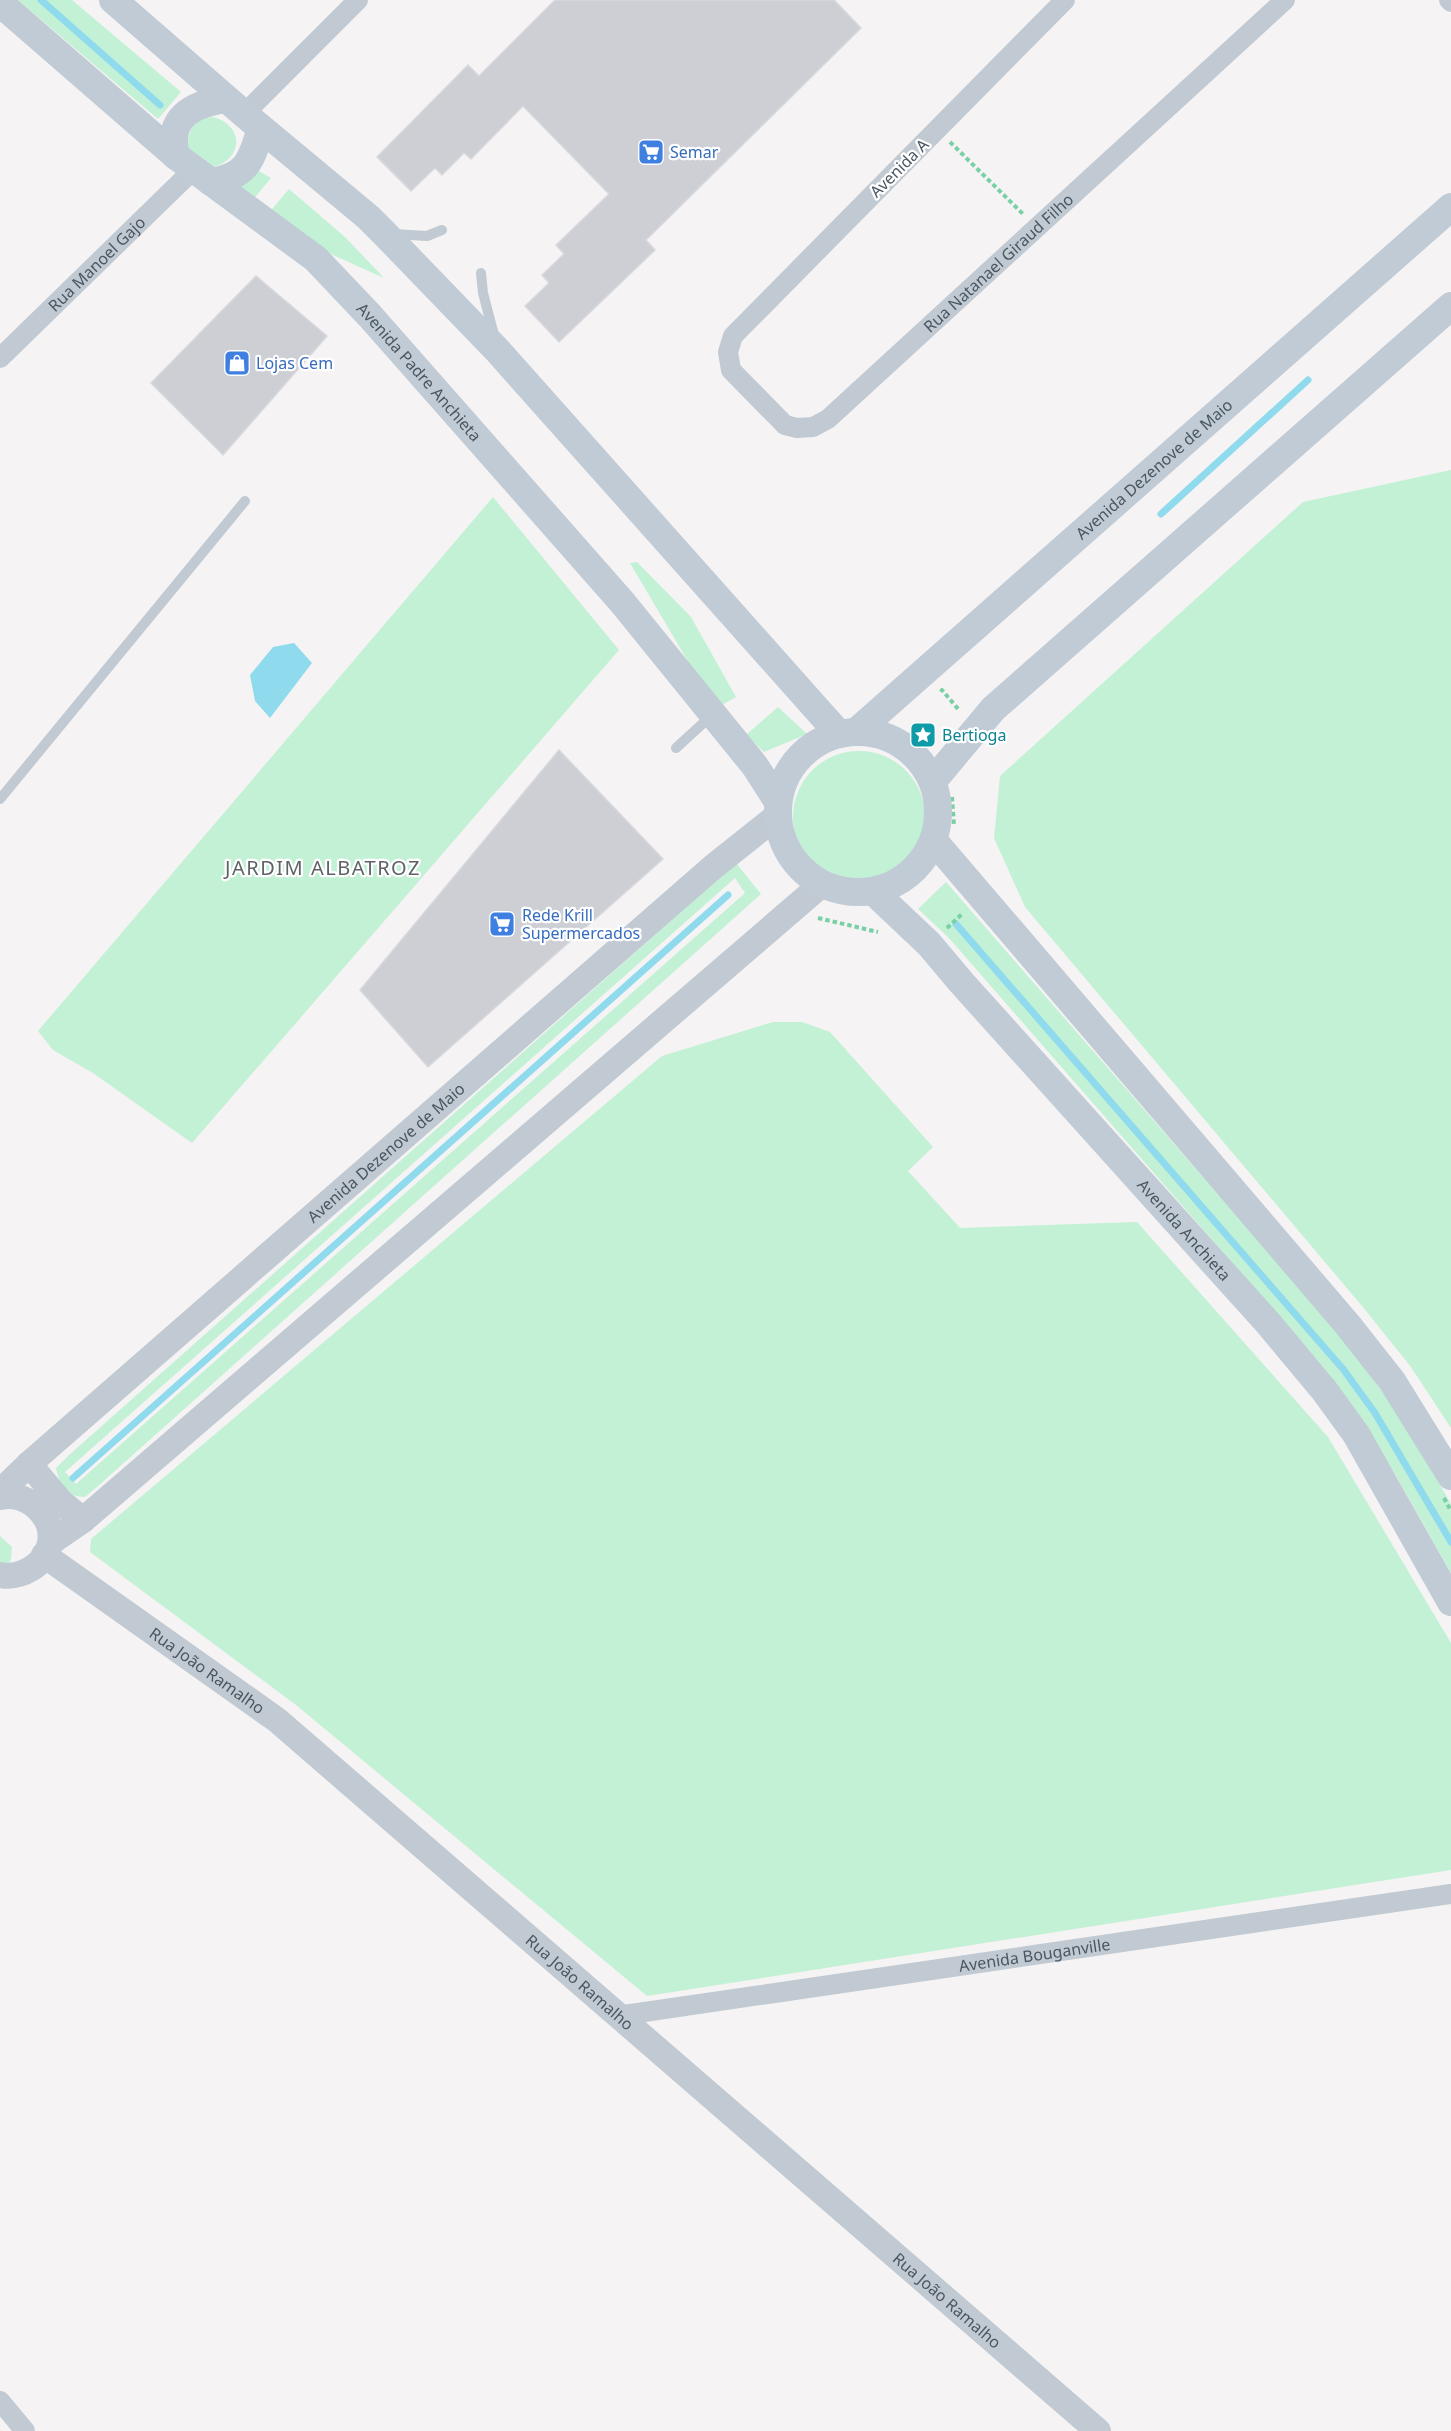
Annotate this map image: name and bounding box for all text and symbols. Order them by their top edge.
street label: Avenida A [865,133,934,202]
supermarket icon: Semar [636,137,666,167]
place label: Semar [670,141,719,163]
street label: Rua Natanael Giraud Filho [919,188,1078,337]
street label: Rua Manoel Gajo [43,211,150,316]
street label: Avenida Padre Anchieta [352,298,486,446]
shop icon: Lojas Cem [222,348,252,378]
place label: Lojas Cem [256,352,333,374]
street label: Avenida Dezenove de Maio [1071,394,1237,544]
place icon: Bertioga [908,720,938,750]
place label: Bertioga [942,724,1006,746]
district label: JARDIM ALBATROZ [223,854,421,881]
place label: Rede Krill Supermercados [522,904,640,944]
supermarket icon: Rede Krill Supermercados [487,909,517,939]
street label: Avenida Dezenove de Maio [302,1078,469,1227]
street label: Avenida Anchieta [1133,1174,1236,1286]
street label: Rua João Ramalho [145,1622,269,1719]
street label: Rua João Ramalho [521,1929,639,2035]
street label: Avenida Bouganville [957,1933,1112,1977]
street label: Rua João Ramalho [888,2247,1006,2353]

